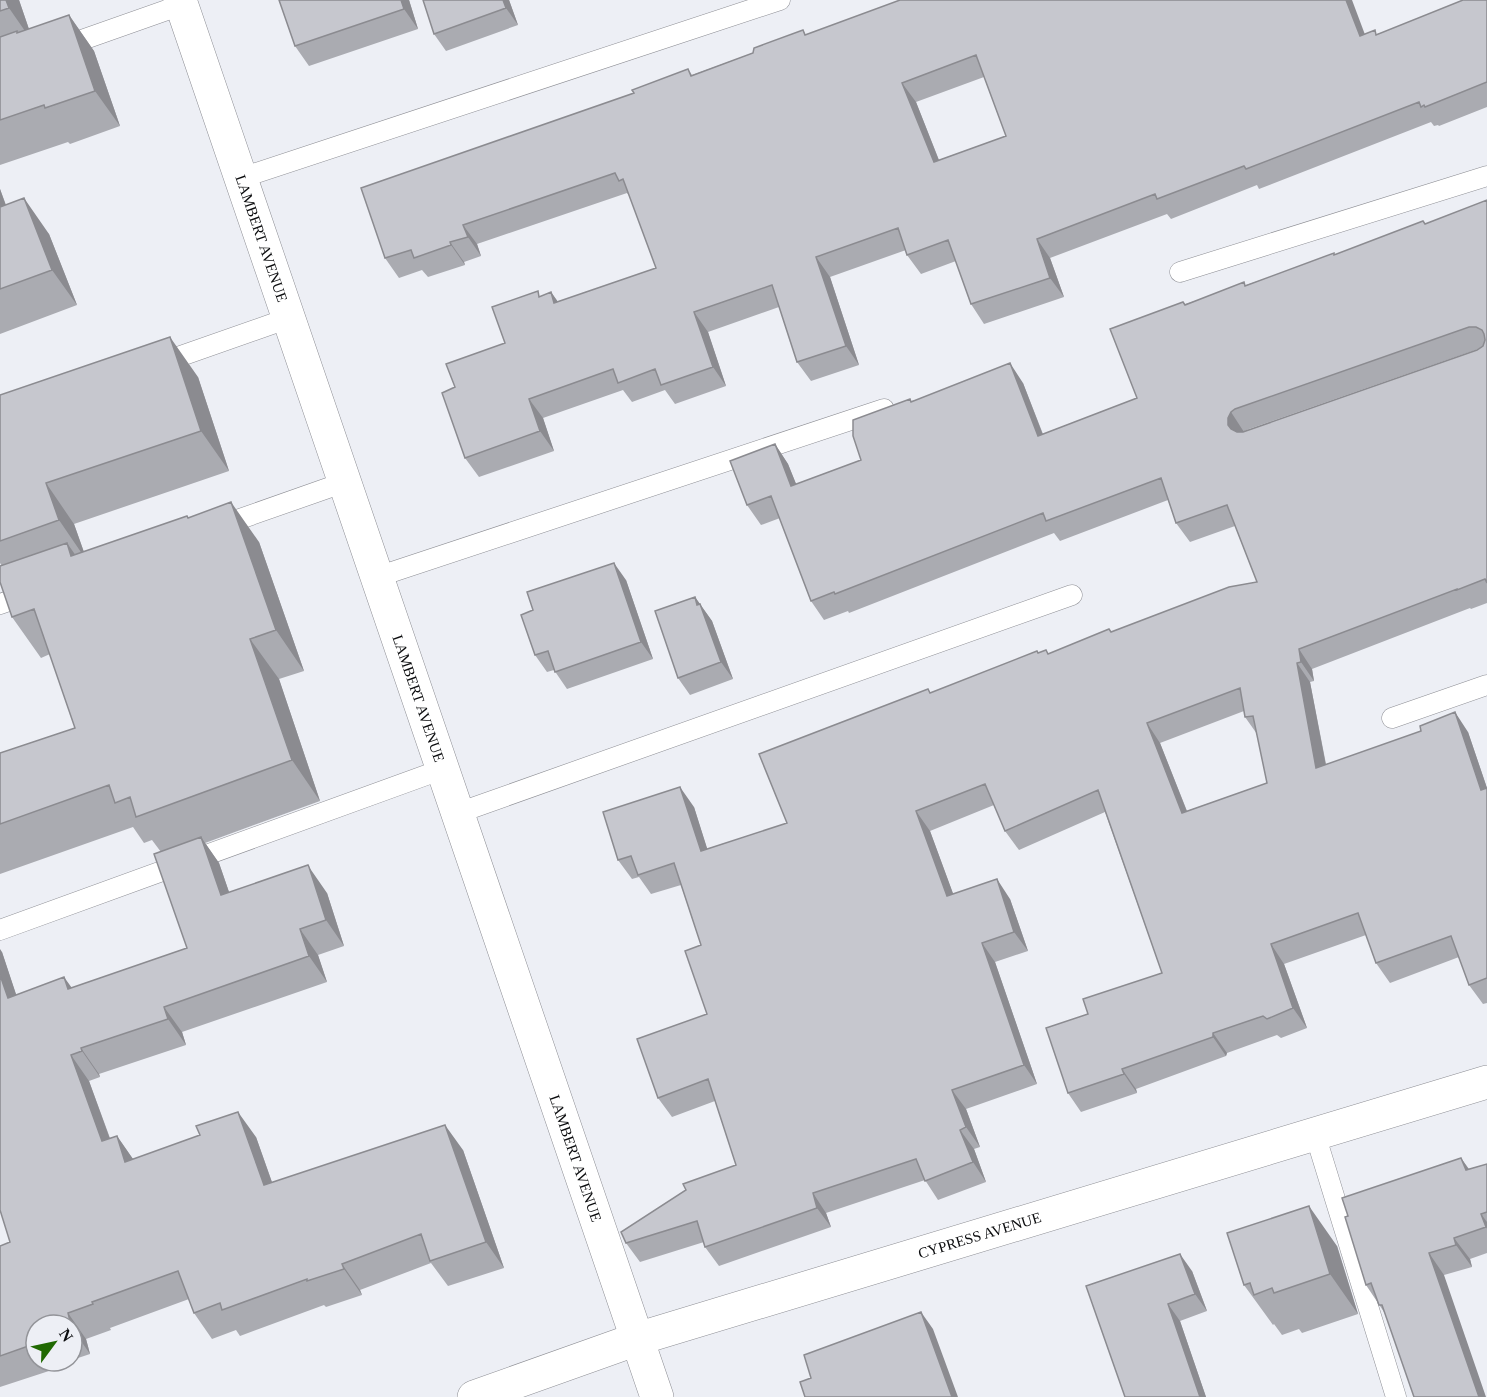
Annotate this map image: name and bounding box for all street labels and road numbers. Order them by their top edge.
street label: LAMBERT AVENUE [232,173,291,304]
street label: LAMBERT AVENUE [389,633,448,764]
street label: LAMBERT AVENUE [546,1093,605,1224]
street label: CYPRESS AVENUE [916,1209,1043,1262]

